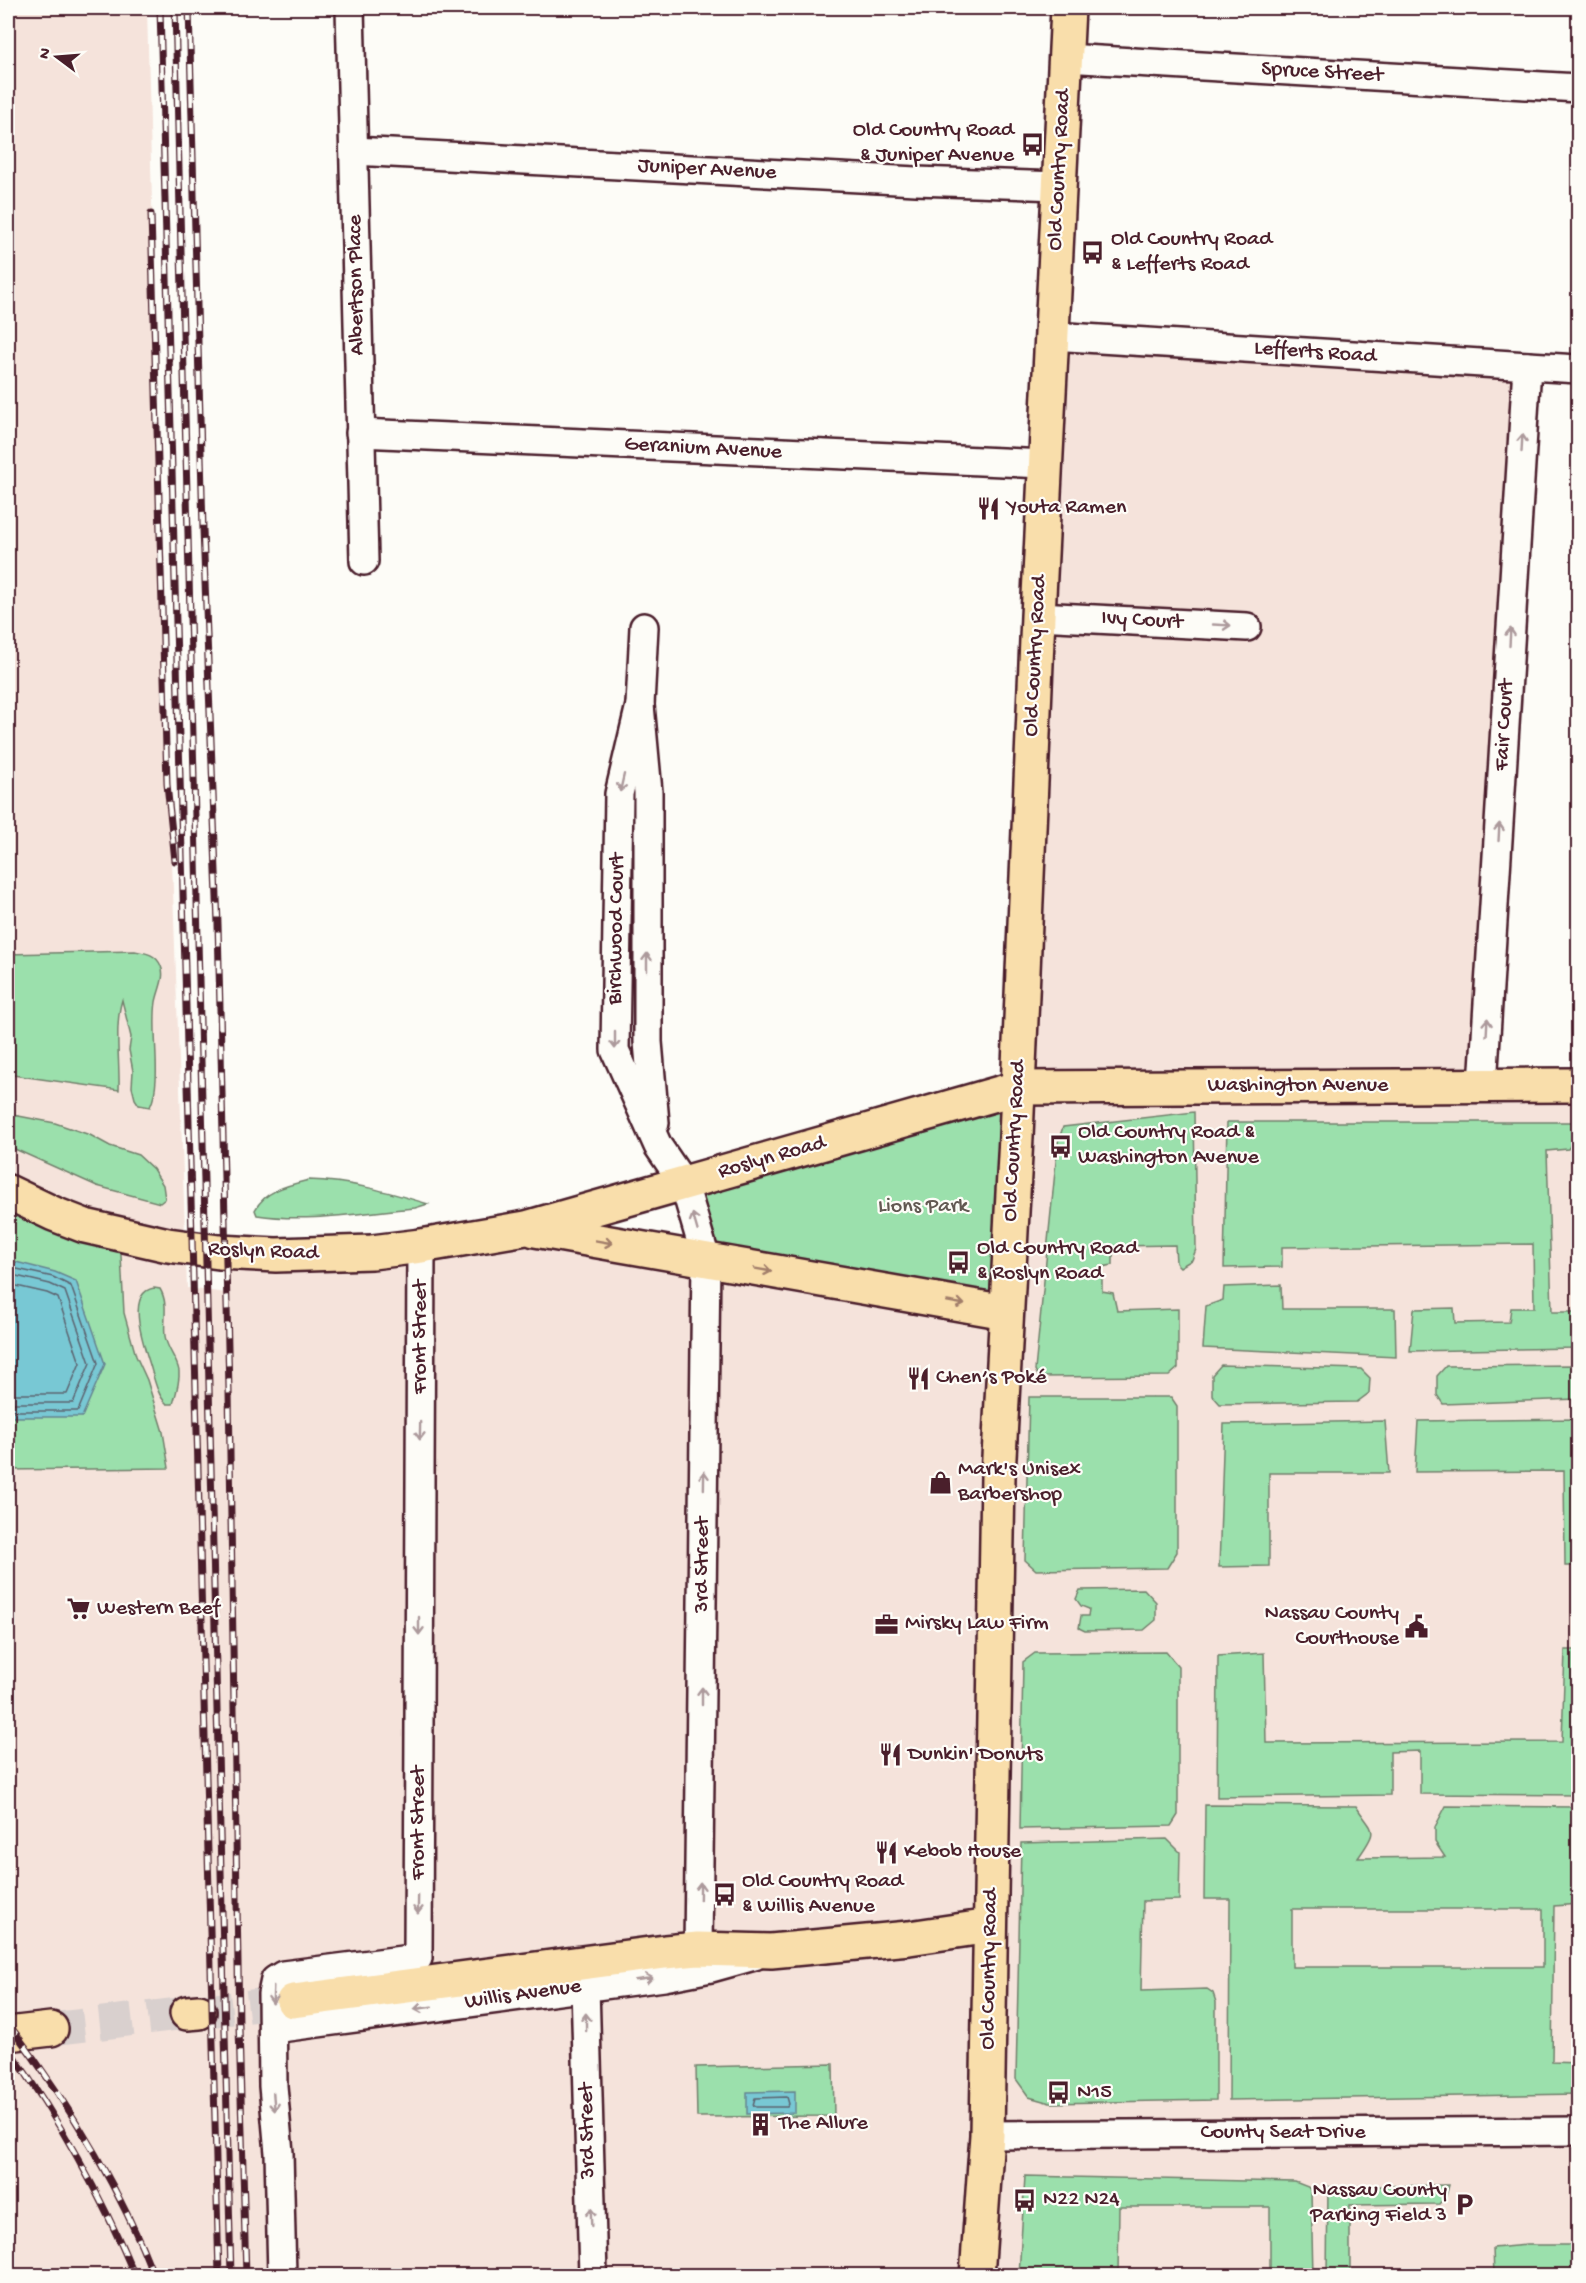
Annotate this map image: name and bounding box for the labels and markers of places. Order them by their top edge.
place label: Old Country Road & Juniper Avenue [853,118,1016,169]
bus stop icon: Old Country Road & Juniper Avenue [1019,131,1045,157]
place label: Old Country Road & Lefferts Road [1111,227,1274,278]
bus stop icon: Old Country Road & Lefferts Road [1080,240,1106,266]
restaurant icon: Youta Ramen [976,495,1002,521]
place label: Youta Ramen [1005,495,1127,521]
place label: Old Country Road & Washington Avenue [1078,1120,1259,1171]
bus stop icon: Old Country Road & Washington Avenue [1047,1133,1073,1159]
place label: Old Country Road & Roslyn Road [977,1236,1140,1287]
bus stop icon: Old Country Road & Roslyn Road [946,1249,972,1275]
restaurant icon: Chen’s Poké [905,1365,931,1391]
place label: Chen’s Poké [936,1365,1047,1391]
place label: Mark's Unisex Barbershop [957,1457,1081,1508]
shop icon: Mark's Unisex Barbershop [927,1470,953,1496]
supermarket icon: Western Beef [66,1596,92,1622]
place label: Western Beef [97,1596,222,1622]
place label: Nassau County Courthouse [1265,1601,1400,1652]
office icon: Mirsky Law Firm [874,1611,900,1637]
place label: Mirsky Law Firm [905,1611,1049,1637]
public building icon: Nassau County Courthouse [1404,1614,1430,1640]
restaurant icon: Dunkin' Donuts [877,1742,903,1768]
place label: Dunkin' Donuts [906,1742,1043,1768]
restaurant icon: Kebob House [873,1839,899,1865]
place label: Kebob House [904,1839,1022,1865]
place label: Old Country Road & Willis Avenue [742,1869,905,1920]
bus stop icon: Old Country Road & Willis Avenue [711,1882,737,1908]
bus stop icon: N15 [1046,2080,1072,2106]
place label: N15 [1077,2080,1112,2106]
building icon: The Allure [748,2111,774,2137]
place label: The Allure [777,2111,869,2137]
place label: Nassau County Parking Field 3 [1309,2178,1447,2229]
bus stop icon: N22 N24 [1012,2187,1038,2213]
place label: N22 N24 [1043,2187,1120,2213]
parking icon: Nassau County Parking Field 3 [1452,2191,1478,2217]

